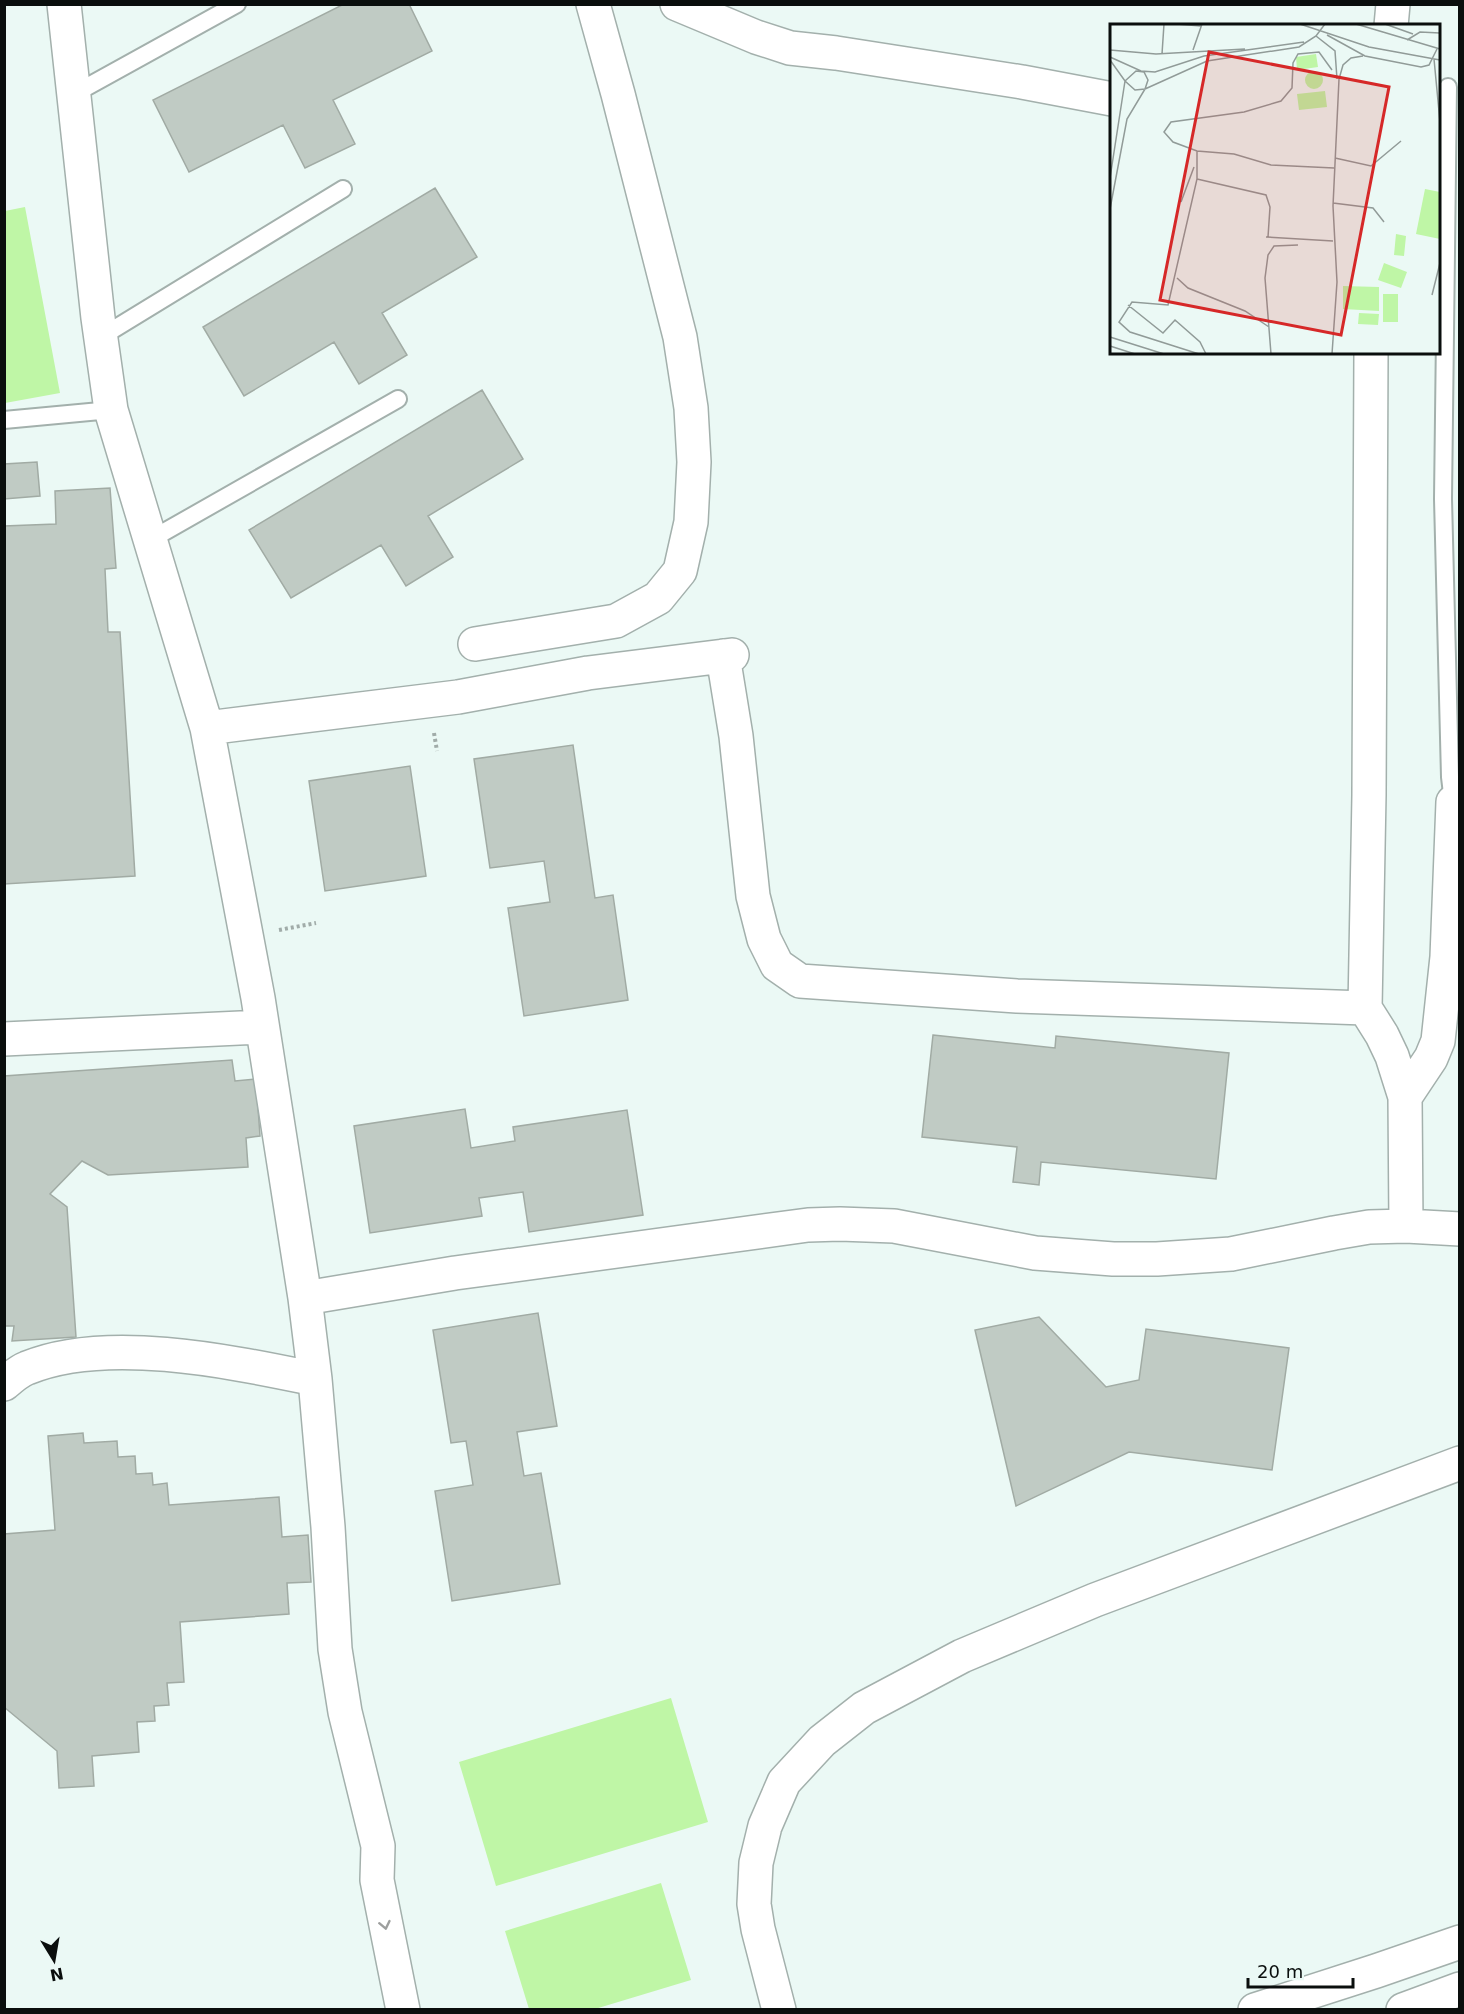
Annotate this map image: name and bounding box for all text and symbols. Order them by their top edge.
inset map [1110,24,1440,354]
one-way arrow [378,1920,391,1930]
north arrow [24,1930,84,1990]
scale bar [1248,1951,1353,1989]
text: 20 m [1257,1961,1303,1982]
text: N [48,1964,65,1985]

